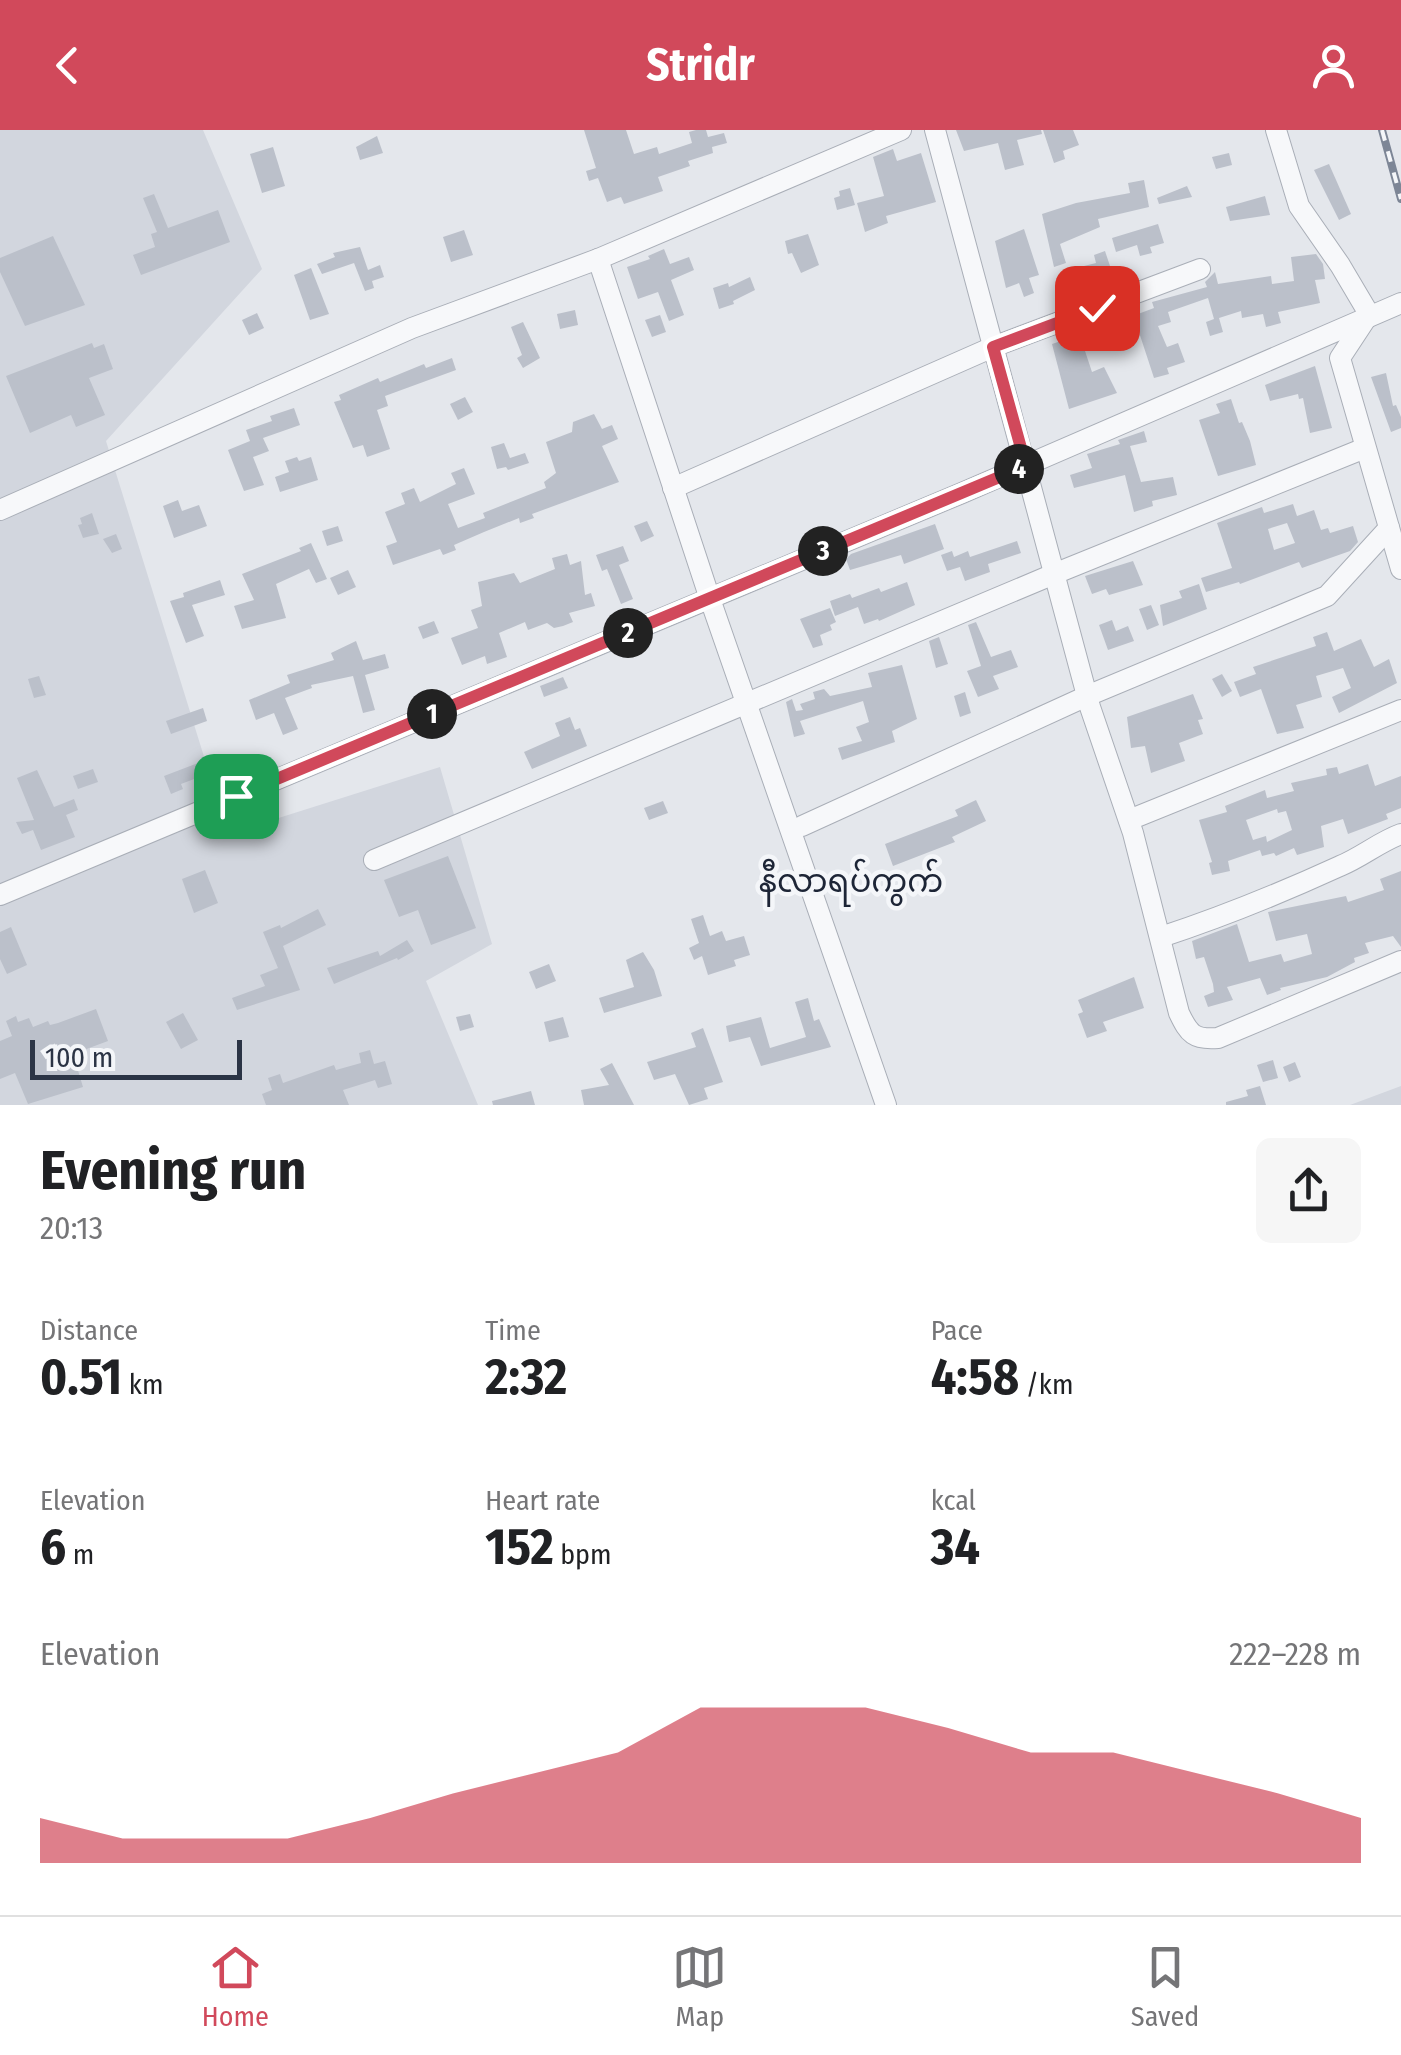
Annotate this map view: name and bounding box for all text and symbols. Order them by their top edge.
icon: back [40,38,95,93]
text: Stridr [646,38,755,92]
icon: person [1306,38,1361,93]
pin [1055,266,1140,351]
icon: check [1070,281,1125,336]
pin: 4 [994,444,1044,494]
text: 4 [1012,452,1026,485]
pin: 3 [798,526,848,576]
text: 3 [816,534,830,567]
pin: 2 [603,608,653,658]
text: 2 [622,616,634,649]
pin: 1 [407,689,457,739]
text: 1 [426,697,438,730]
pin [194,754,279,839]
icon: arrive [209,769,264,824]
district label: နီလာရပ်ကွက် [759,858,943,907]
scale bar [30,1035,242,1080]
text: 100 m [45,1041,113,1074]
text: Evening run [40,1138,306,1204]
button: share [1256,1138,1361,1243]
text: 20:13 [40,1209,103,1247]
text: Distance [40,1314,138,1347]
text: Time [485,1314,541,1347]
text: Pace [931,1314,983,1347]
text: 0.51 [40,1347,122,1407]
text: 2:32 [485,1347,567,1407]
text: 4:58 [931,1347,1019,1407]
text: km [122,1368,163,1401]
text: /km [1019,1368,1073,1401]
text: Elevation [40,1484,145,1517]
text: Heart rate [485,1484,600,1517]
text: kcal [931,1484,976,1517]
text: 6 [40,1517,66,1577]
text: 152 [485,1517,554,1577]
text: 34 [931,1517,980,1577]
text: m [66,1538,94,1571]
text: bpm [554,1538,611,1571]
text: Elevation [40,1635,160,1673]
text: 222–228 m [1229,1635,1361,1673]
tab: Home [202,1940,269,2033]
tab: Map [672,1940,727,2033]
tab: Saved [1131,1940,1199,2033]

